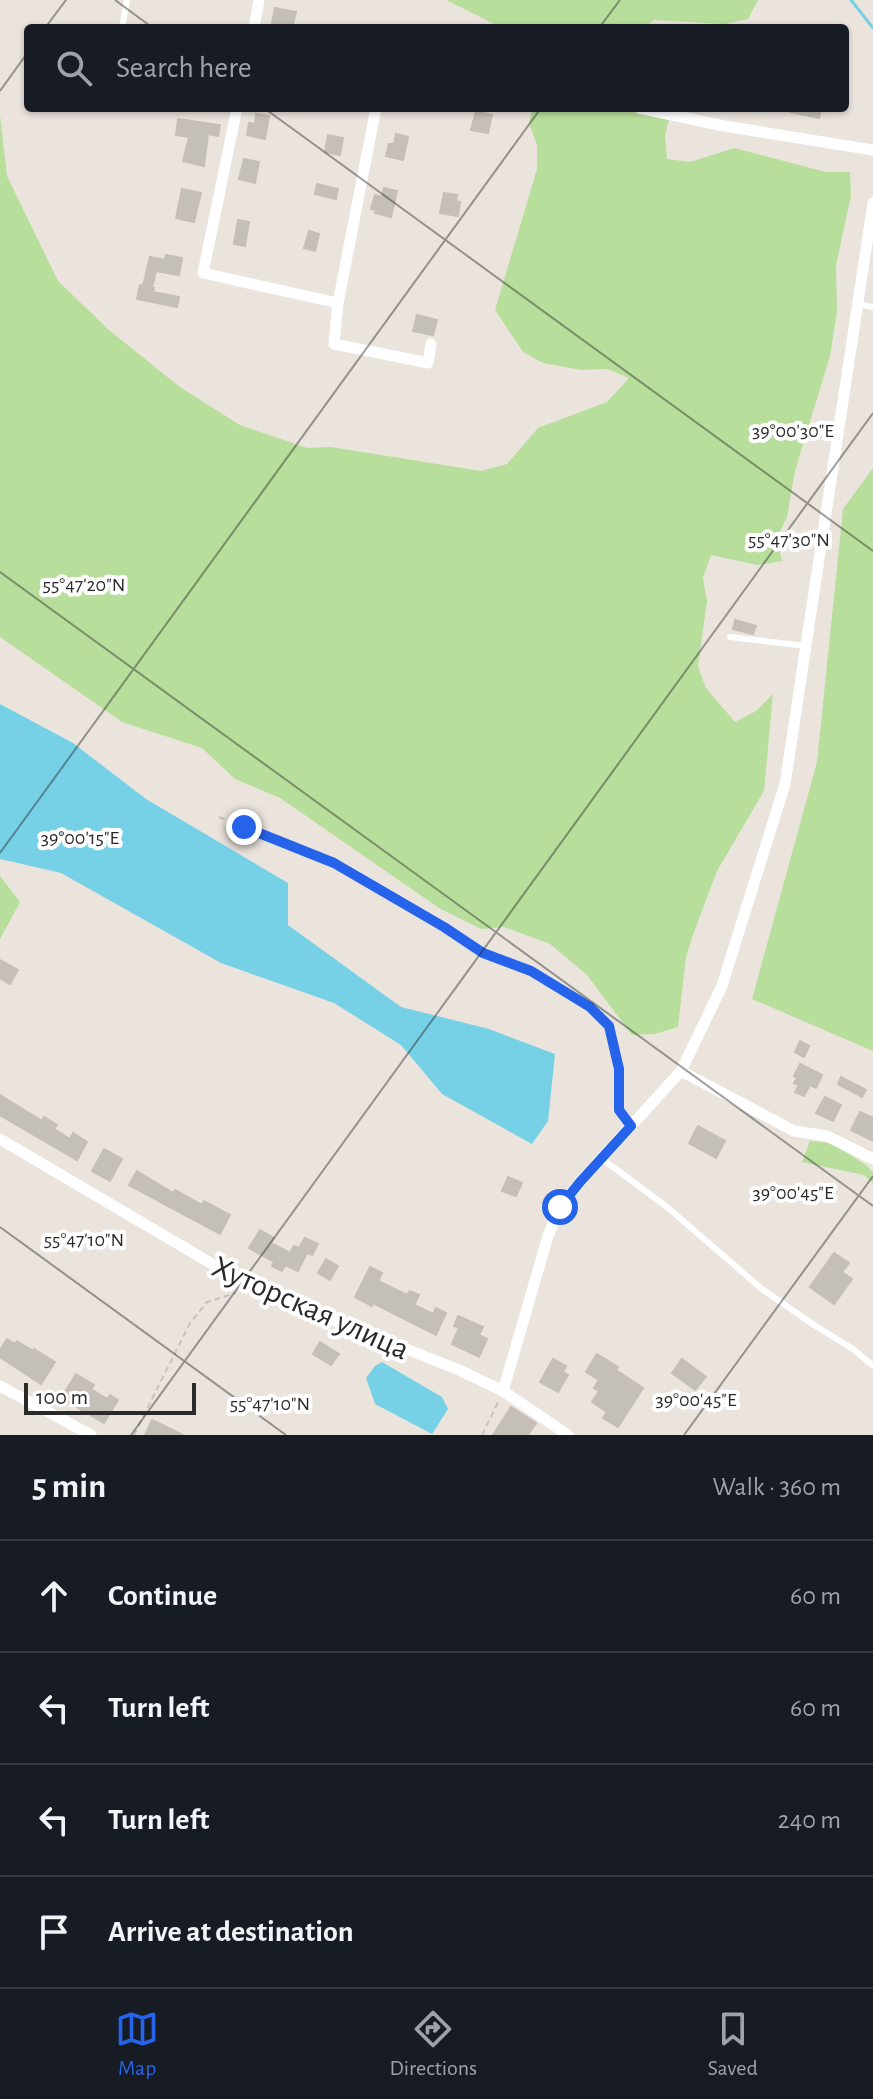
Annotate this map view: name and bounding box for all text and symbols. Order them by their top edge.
search box [24,24,849,112]
icon: search [52,46,96,90]
text: Search here [116,53,252,83]
text: 39°00'30"E [752,421,834,441]
text: 55°47'30"N [748,530,830,550]
text: 55°47'20"N [43,575,125,595]
route end [226,809,262,845]
text: 39°00'15"E [41,828,120,848]
text: 39°00'45"E [752,1183,834,1203]
route start [542,1189,578,1225]
text: 55°47'10"N [44,1230,124,1250]
street label: Хуторская улица [207,1250,414,1366]
scale bar [24,1379,196,1415]
text: 100 m [36,1386,88,1408]
text: 39°00'45"E [655,1390,737,1410]
text: 55°47'10"N [230,1394,310,1414]
text: 5 min [32,1470,106,1504]
text: Walk · 360 m [713,1474,841,1500]
icon: ahead [32,1574,76,1618]
text: Continue [108,1581,217,1611]
text: 60 m [790,1583,841,1609]
icon: left [32,1686,76,1730]
text: Turn left [108,1693,209,1723]
text: 60 m [790,1695,841,1721]
icon: left [32,1798,76,1842]
text: Turn left [108,1805,209,1835]
text: 240 m [778,1807,841,1833]
icon: arrive [32,1910,76,1954]
text: Arrive at destination [108,1917,354,1947]
tab: Map [115,2007,159,2081]
tab: Directions [389,2007,477,2081]
tab: Saved [707,2007,758,2081]

